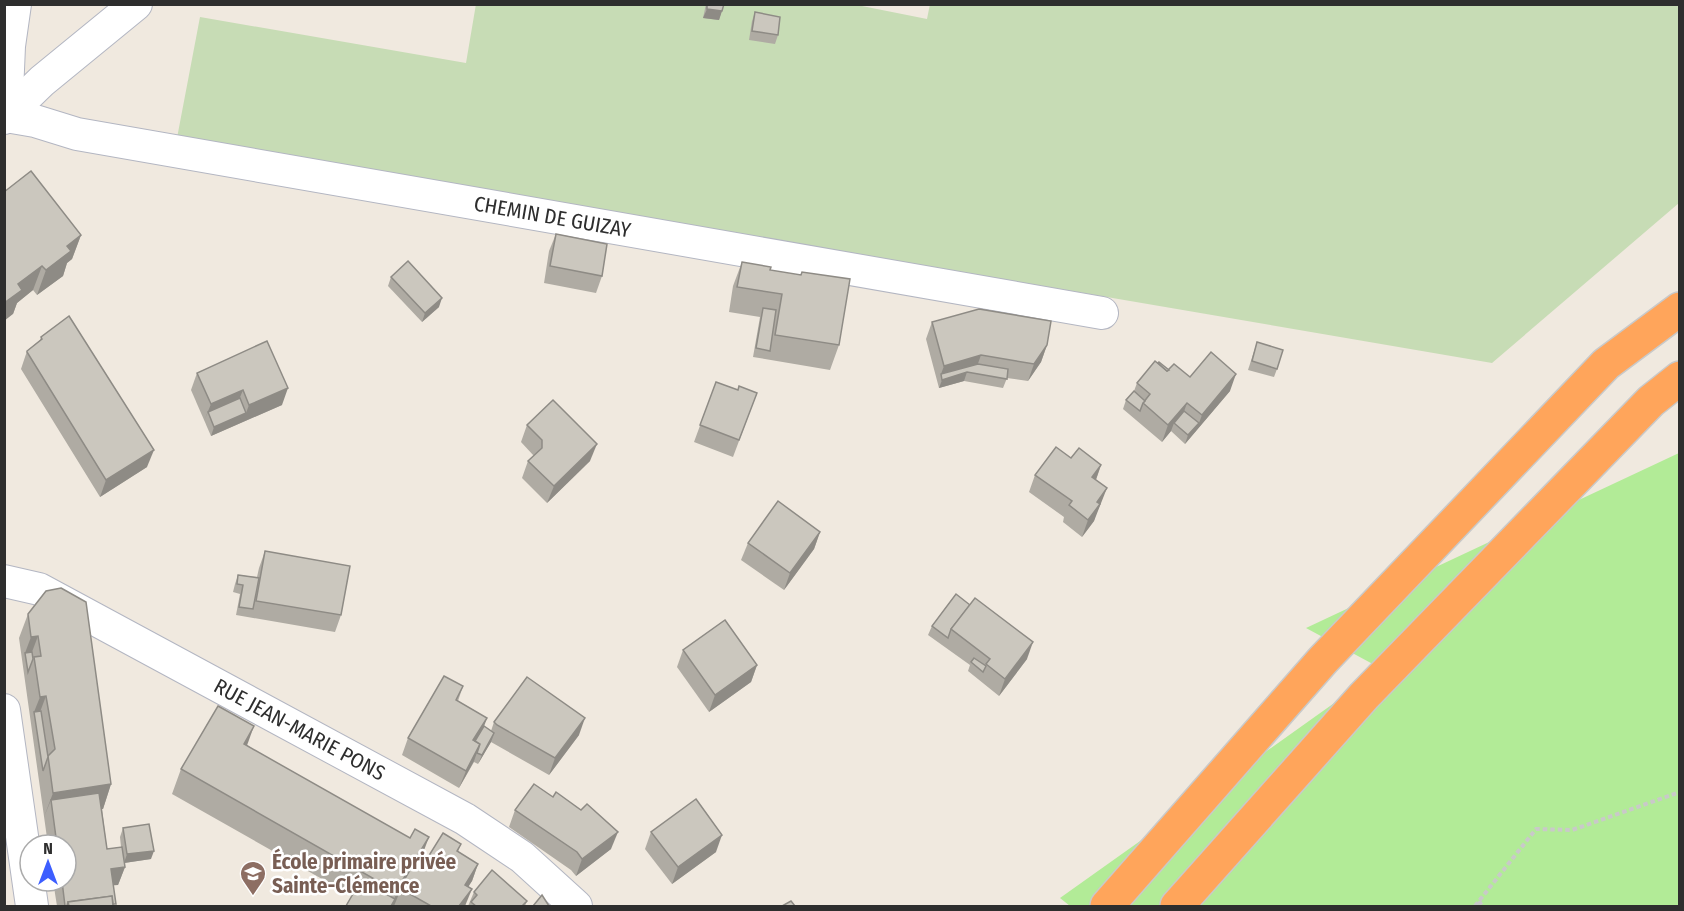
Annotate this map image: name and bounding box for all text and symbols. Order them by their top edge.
street label: CHEMIN DE GUIZAY [472,191,633,244]
street label: RUE JEAN-MARIE PONS [209,673,390,786]
north arrow [18,833,78,893]
text: N [43,839,53,858]
place label: École primaire privée Sainte-Clémence [272,848,457,899]
school or university icon: École primaire privée Sainte-Clémence [238,859,268,897]

